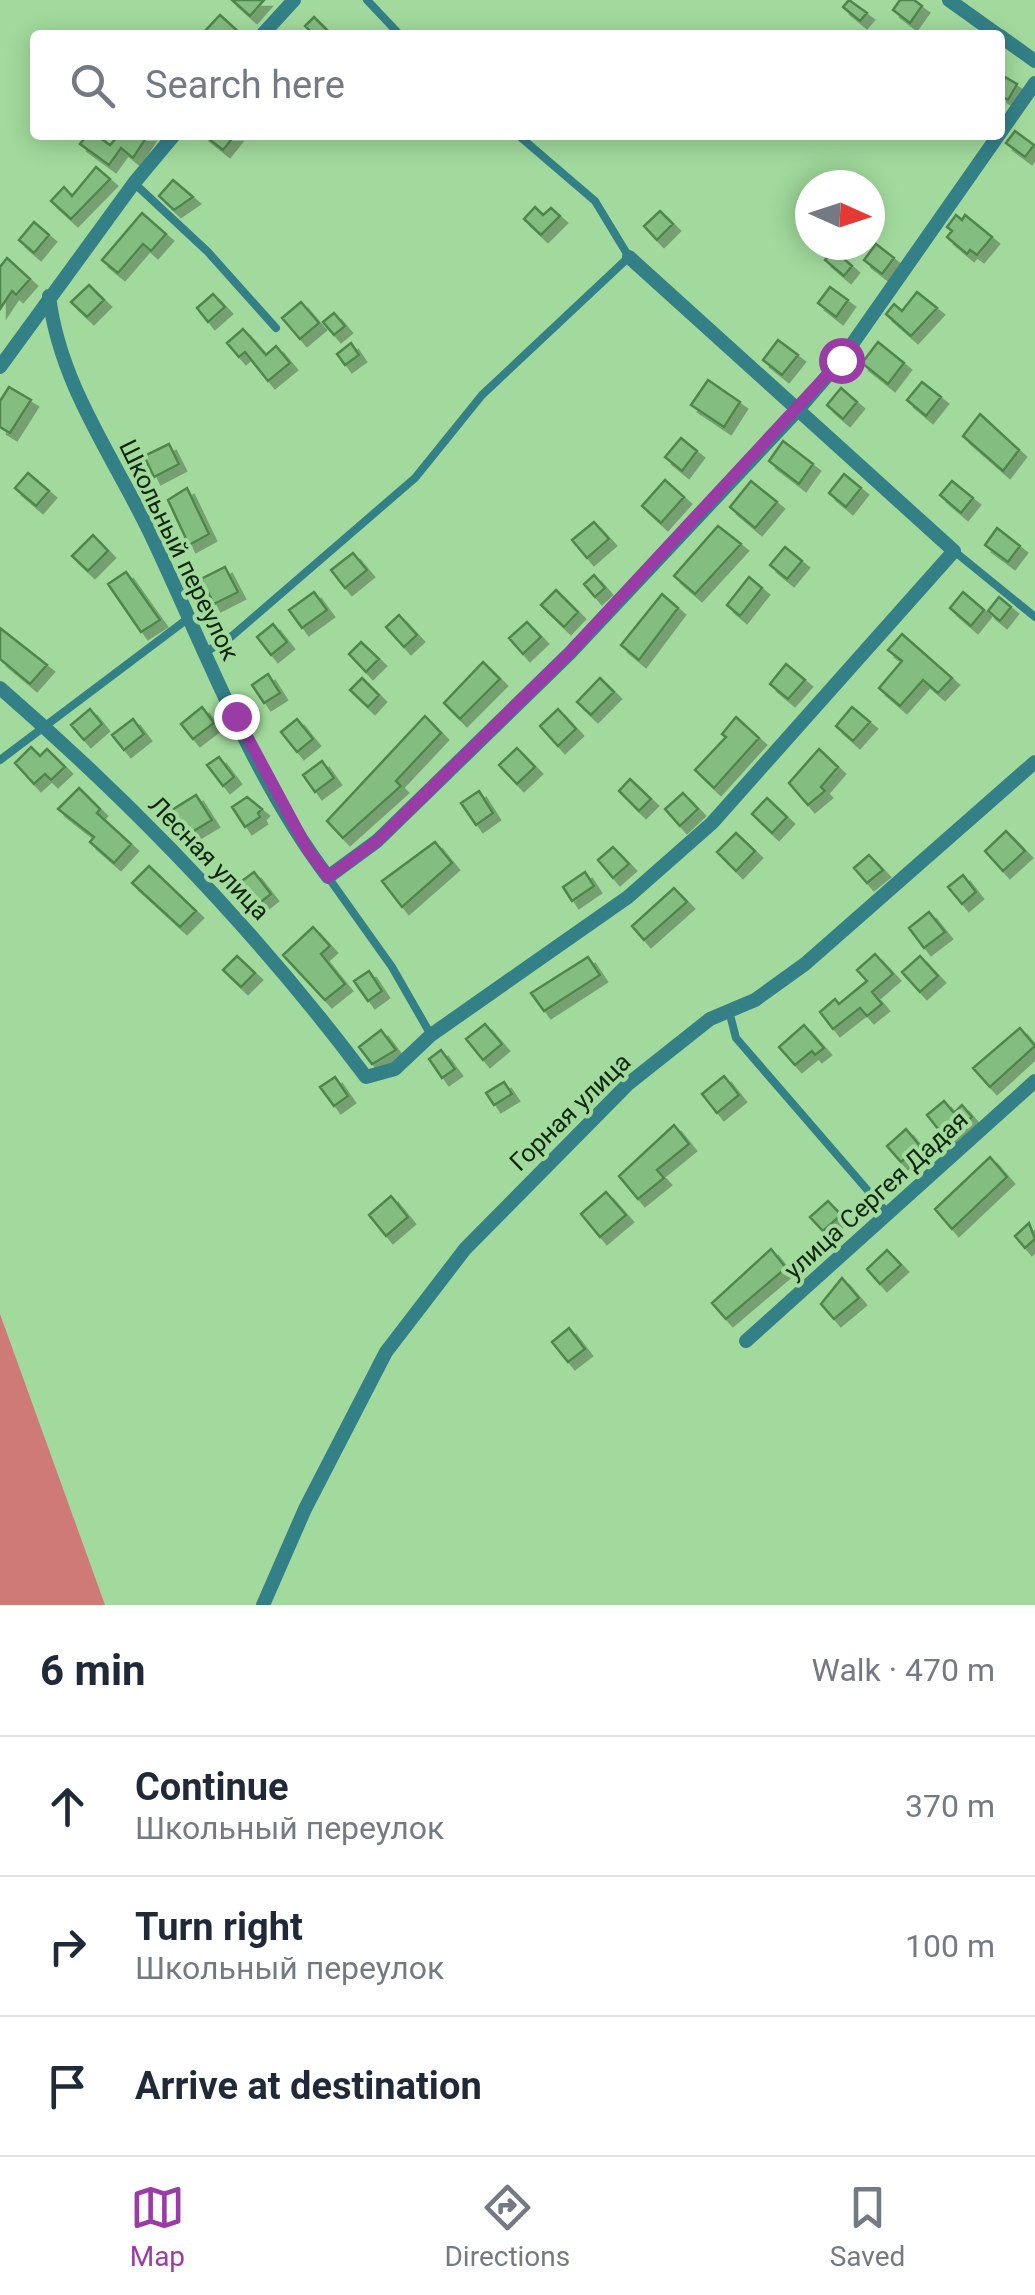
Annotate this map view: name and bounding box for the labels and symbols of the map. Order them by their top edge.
north arrow [795,170,885,260]
route start [819,338,865,384]
street label: Школьный переулок [113,435,245,665]
route end [214,694,260,740]
street label: Лесная улица [143,790,275,926]
street label: Горная улица [504,1047,636,1177]
street label: улица Сергея Дадая [778,1105,974,1285]

